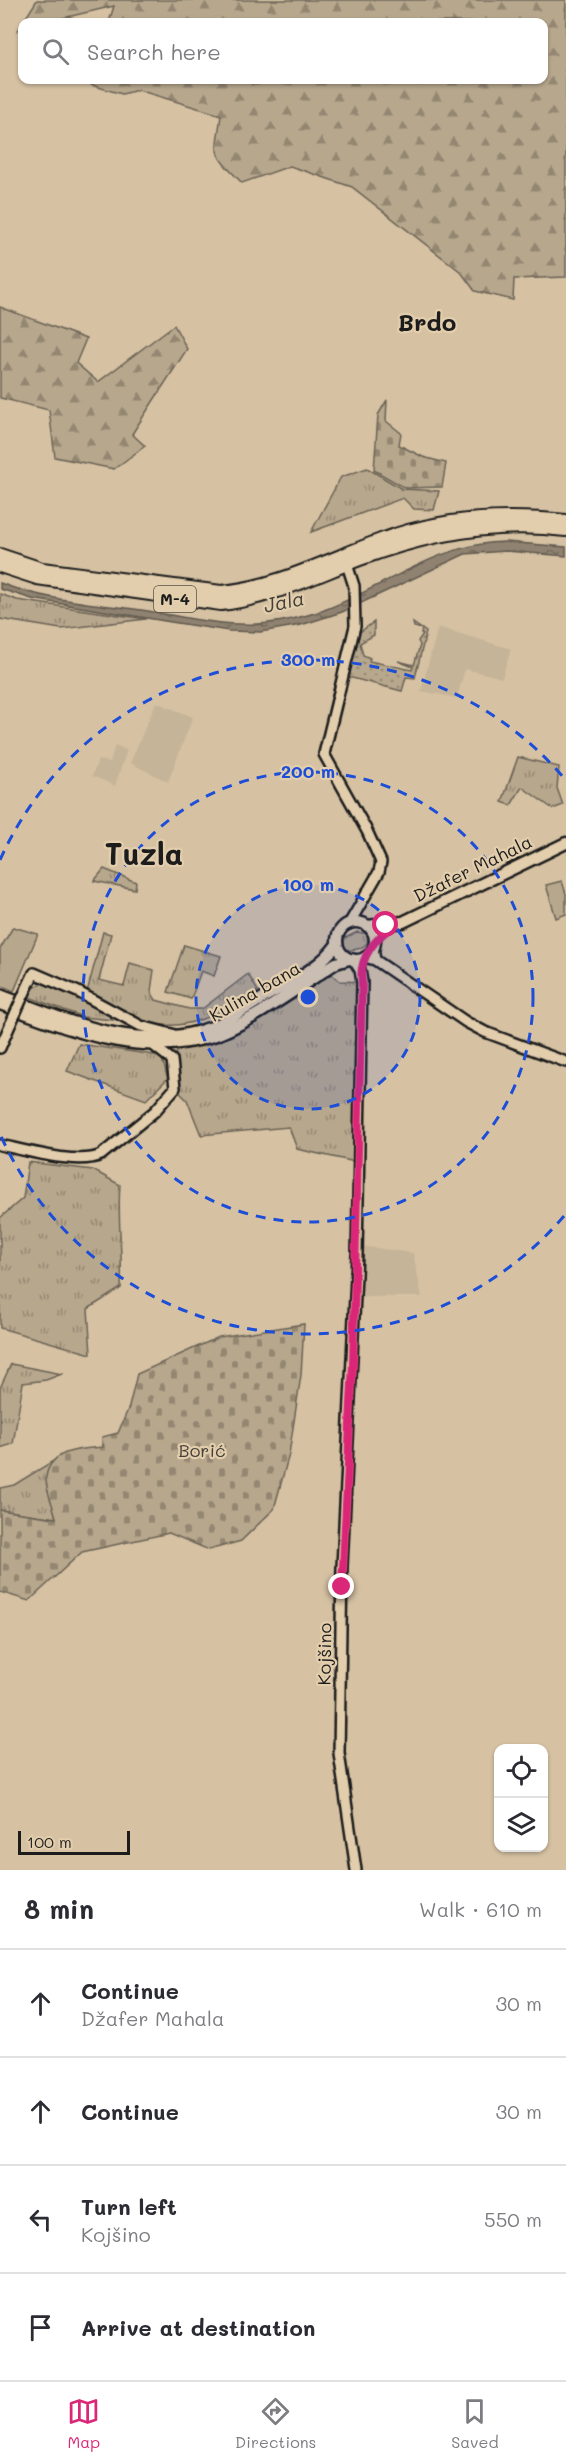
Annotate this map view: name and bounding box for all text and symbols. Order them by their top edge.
search box [18,18,548,84]
icon: search [39,35,72,68]
text: Search here [87,37,221,66]
district label: Brdo [398,306,456,337]
water label: Jala [261,584,307,618]
road number: M-4 [154,586,196,612]
text: 300 m [281,647,335,671]
text: 200 m [281,759,335,783]
street label: Džafer Mahala [409,829,536,907]
district label: Tuzla [105,833,183,873]
text: 100 m [282,872,334,896]
route start [372,911,398,937]
street label: Kulina bana [205,955,304,1027]
centre of rings [298,987,318,1007]
park label: Borić [179,1438,225,1462]
route end [328,1573,354,1599]
street label: Kojšino [311,1622,337,1685]
map controls [494,1744,548,1852]
button: locate [494,1744,548,1798]
button: layers [494,1798,548,1852]
scale bar [18,1828,130,1856]
text: 100 m [27,1831,72,1852]
text: 8 min [24,1892,94,1926]
text: Walk · 610 m [419,1896,542,1922]
text: Continue [81,1976,179,2005]
icon: ahead [24,1987,57,2020]
text: 30 m [496,1990,542,2016]
text: Džafer Mahala [81,2005,225,2031]
icon: ahead [24,2095,57,2128]
text: Continue [81,2097,179,2126]
text: 30 m [496,2098,542,2124]
text: Turn left [81,2192,177,2221]
icon: left [24,2203,57,2236]
text: 550 m [484,2206,542,2232]
text: Kojšino [81,2221,151,2247]
icon: arrive [24,2311,57,2344]
text: Arrive at destination [81,2313,316,2342]
tab: Map [67,2395,100,2452]
tab: Directions [235,2395,316,2452]
tab: Saved [451,2395,499,2452]

